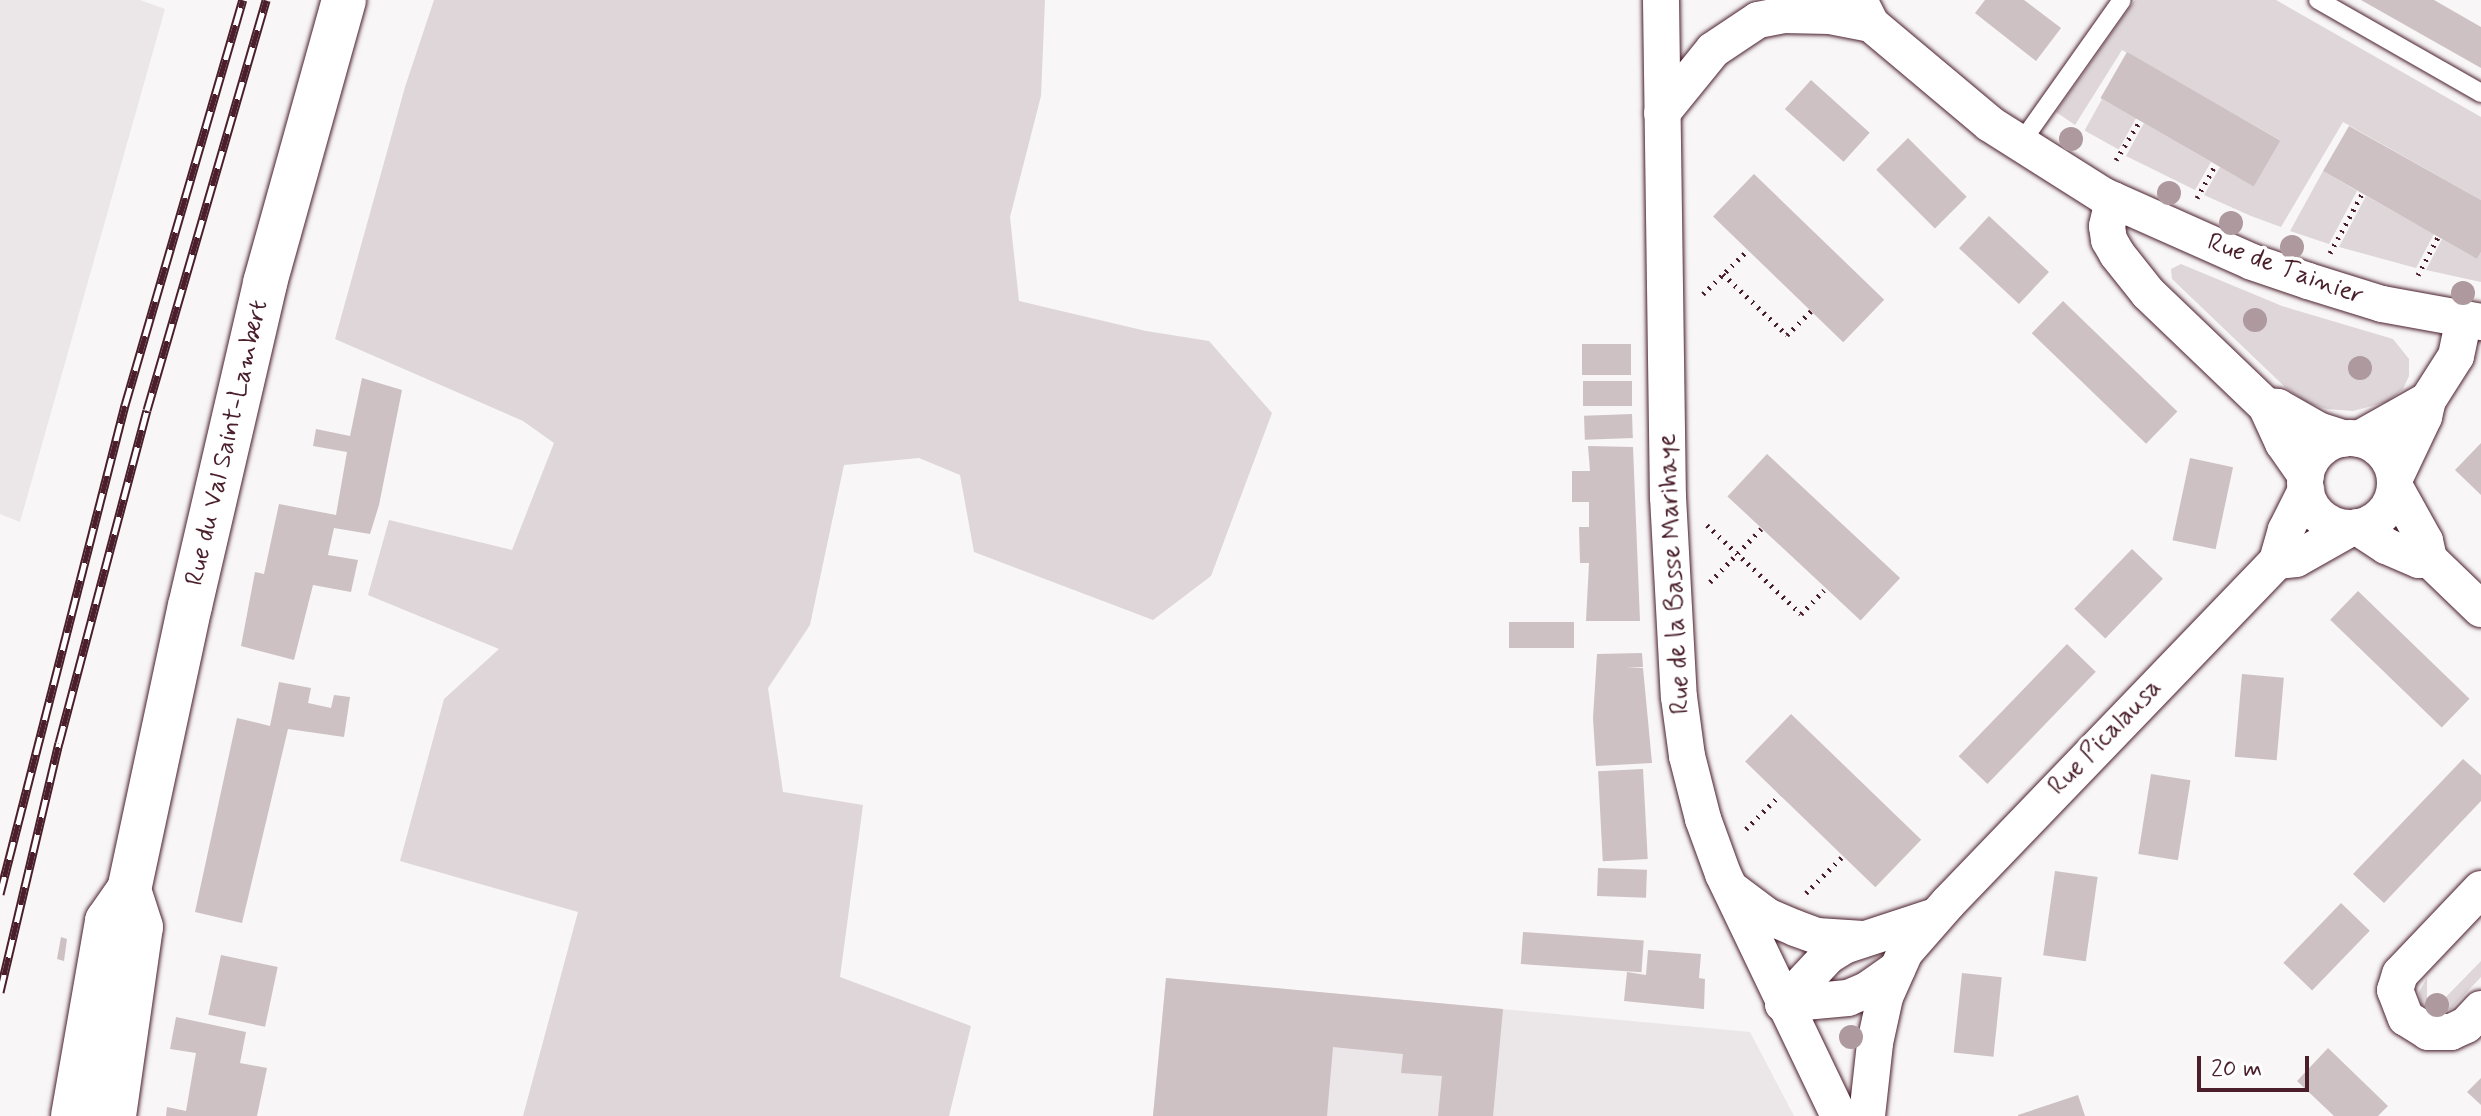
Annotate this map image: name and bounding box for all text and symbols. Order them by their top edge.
street label: Rue de Tainier [2207,229,2363,311]
street label: Rue du Val Saint-Lambert [180,298,276,588]
street label: Rue de la Basse Marihaye [1652,433,1698,715]
street label: Rue Picalausa [2043,674,2169,802]
scale bar [2201,1040,2313,1090]
text: 20 m [2211,1054,2262,1085]

